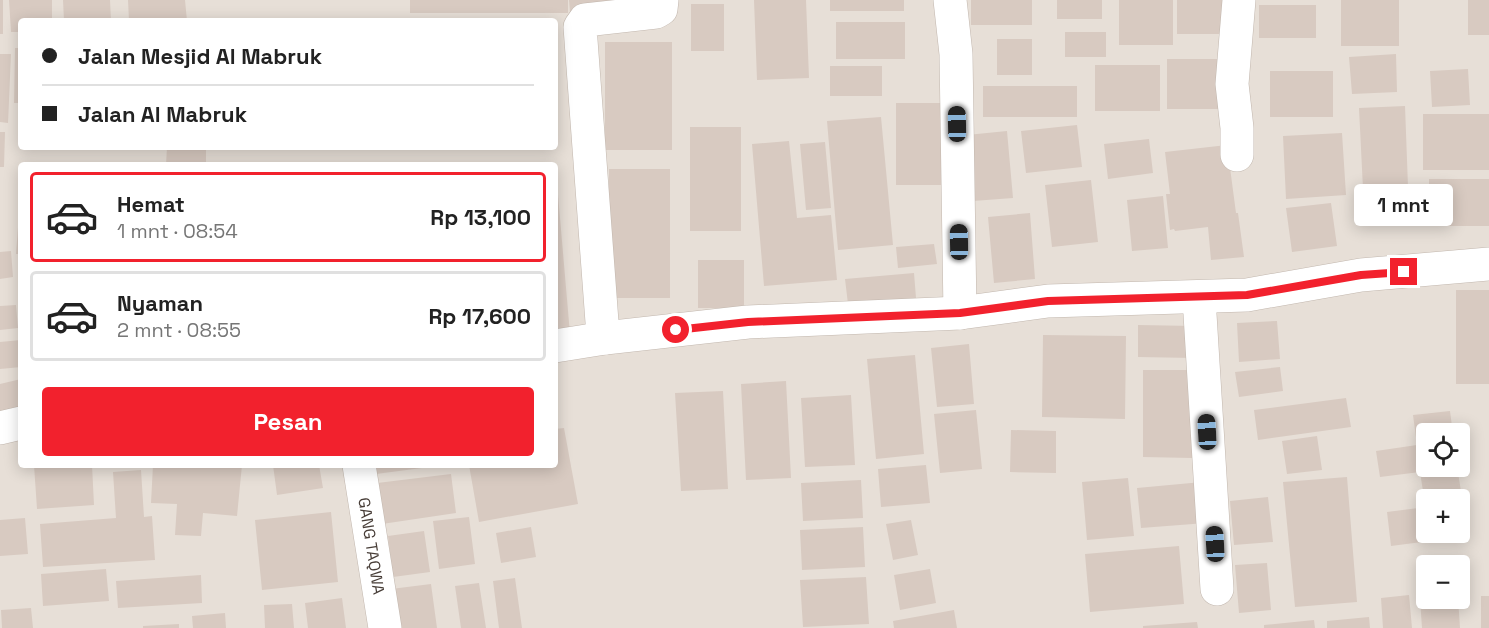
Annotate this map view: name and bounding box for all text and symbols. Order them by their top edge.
text: Jalan Mesjid Al Mabruk [78,42,322,70]
text: Jalan Al Mabruk [78,100,247,128]
car [948,106,966,142]
callout: 1 mnt [1354,185,1454,227]
icon: car [45,190,99,244]
text: Hemat [117,190,185,218]
text: 1 mnt [1377,192,1430,218]
text: Rp 13,100 [430,203,531,231]
text: 1 mnt · 08:54 [117,218,238,244]
car [950,224,968,260]
route end [1390,258,1417,285]
icon: car [45,289,99,343]
text: Nyaman [117,289,203,317]
text: Rp 17,600 [428,302,531,330]
route start [662,316,689,343]
text: 2 mnt · 08:55 [117,317,241,343]
button: Pesan [42,387,534,456]
car [1197,414,1217,450]
map controls [1416,423,1470,609]
button: locate [1416,423,1470,477]
button: + [1416,489,1470,543]
street label: GANG TAQWA [353,496,390,596]
car [1205,526,1225,562]
button: − [1416,555,1470,609]

